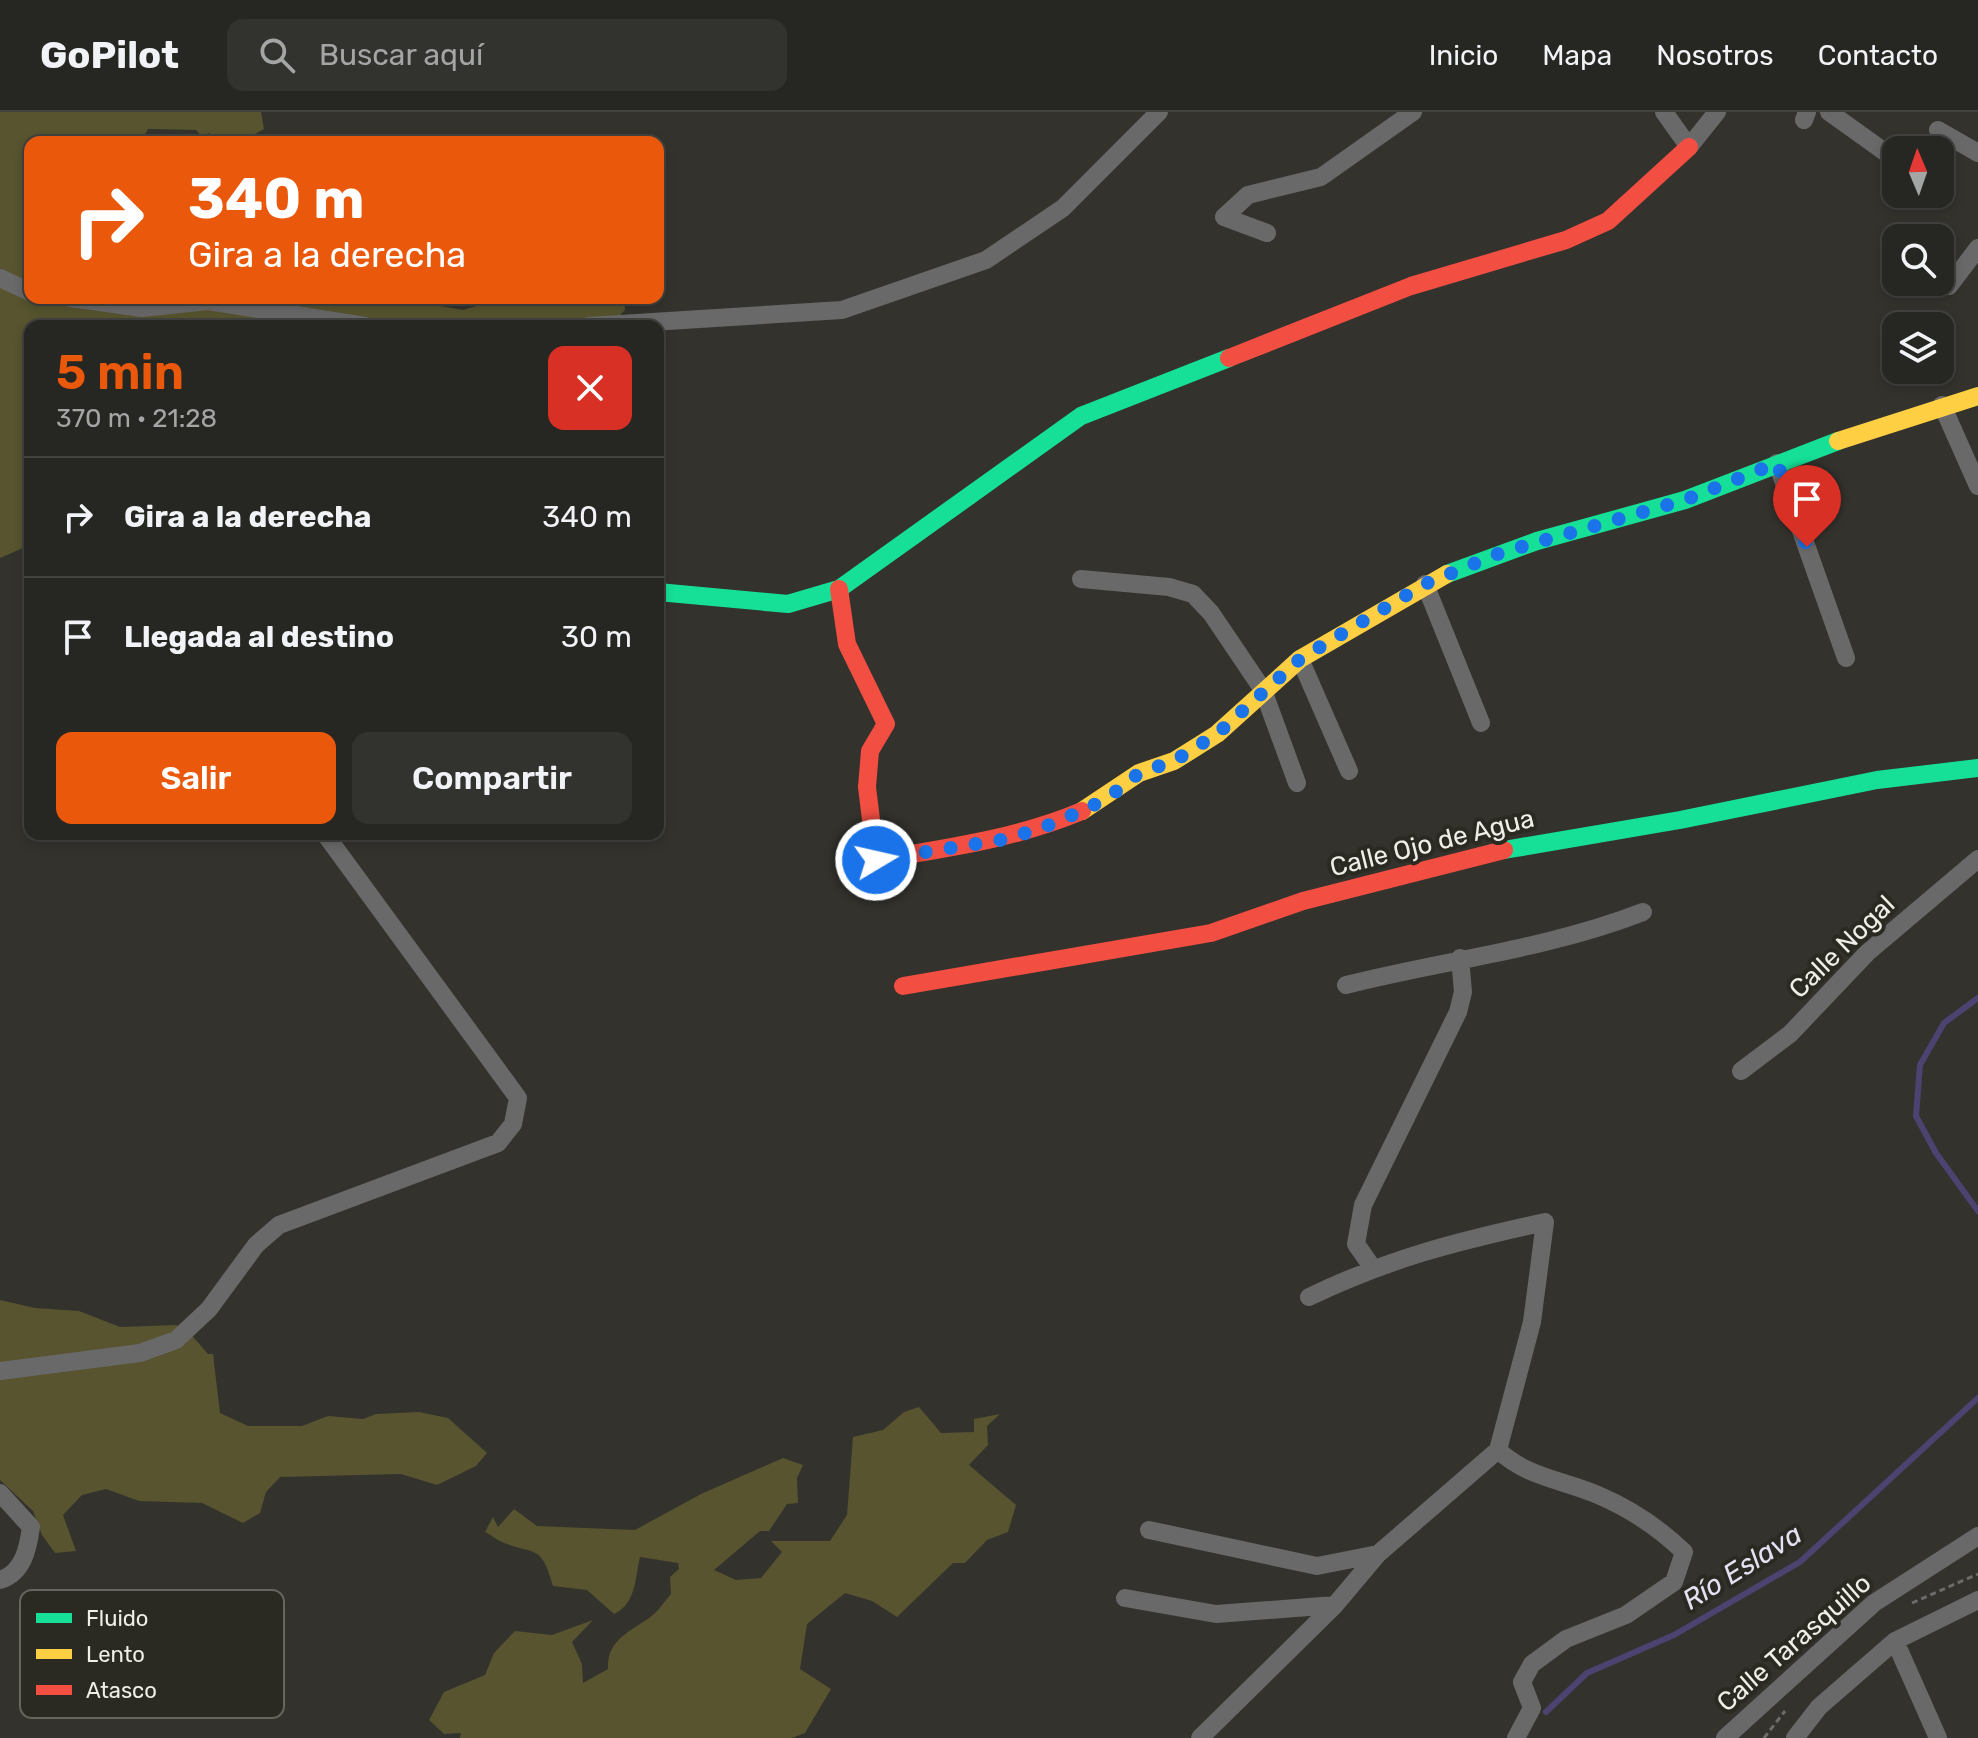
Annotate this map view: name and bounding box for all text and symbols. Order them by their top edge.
search box [227,19,787,91]
text: GoPilot [40,32,179,78]
icon: search [255,33,299,77]
text: Buscar aquí [319,37,483,73]
text: Inicio [1429,39,1498,72]
text: Mapa [1542,39,1612,72]
text: Nosotros [1656,39,1774,72]
text: Contacto [1818,39,1938,72]
north arrow [1882,136,1954,208]
map controls [1882,136,1954,384]
text: 340 m [188,166,364,232]
icon: right [56,168,160,272]
button: search [1882,224,1954,296]
text: Gira a la derecha [188,233,466,276]
button: layers [1882,312,1954,384]
text: 5 min [56,344,184,401]
button: close [548,346,632,430]
text: 370 m · 21:28 [56,403,217,434]
pin [1773,465,1841,547]
icon: arrive [1785,477,1829,521]
icon: right [56,495,100,539]
text: Gira a la derecha [124,499,371,535]
text: 340 m [542,499,632,535]
icon: arrive [56,615,100,659]
text: Llegada al destino [124,619,394,655]
text: 30 m [561,619,632,655]
button: Salir [56,732,336,824]
button: Compartir [352,732,632,824]
street label: Calle Ojo de Agua [1327,803,1537,883]
position arrow [834,818,918,902]
street label: Calle Nogal [1783,889,1901,1005]
water label: Río Eslava [1676,1517,1808,1617]
street label: Calle Tarasquillo [1711,1568,1877,1718]
legend [20,1590,284,1718]
text: Fluido [86,1605,148,1632]
text: Lento [86,1641,145,1668]
text: Atasco [86,1677,157,1704]

